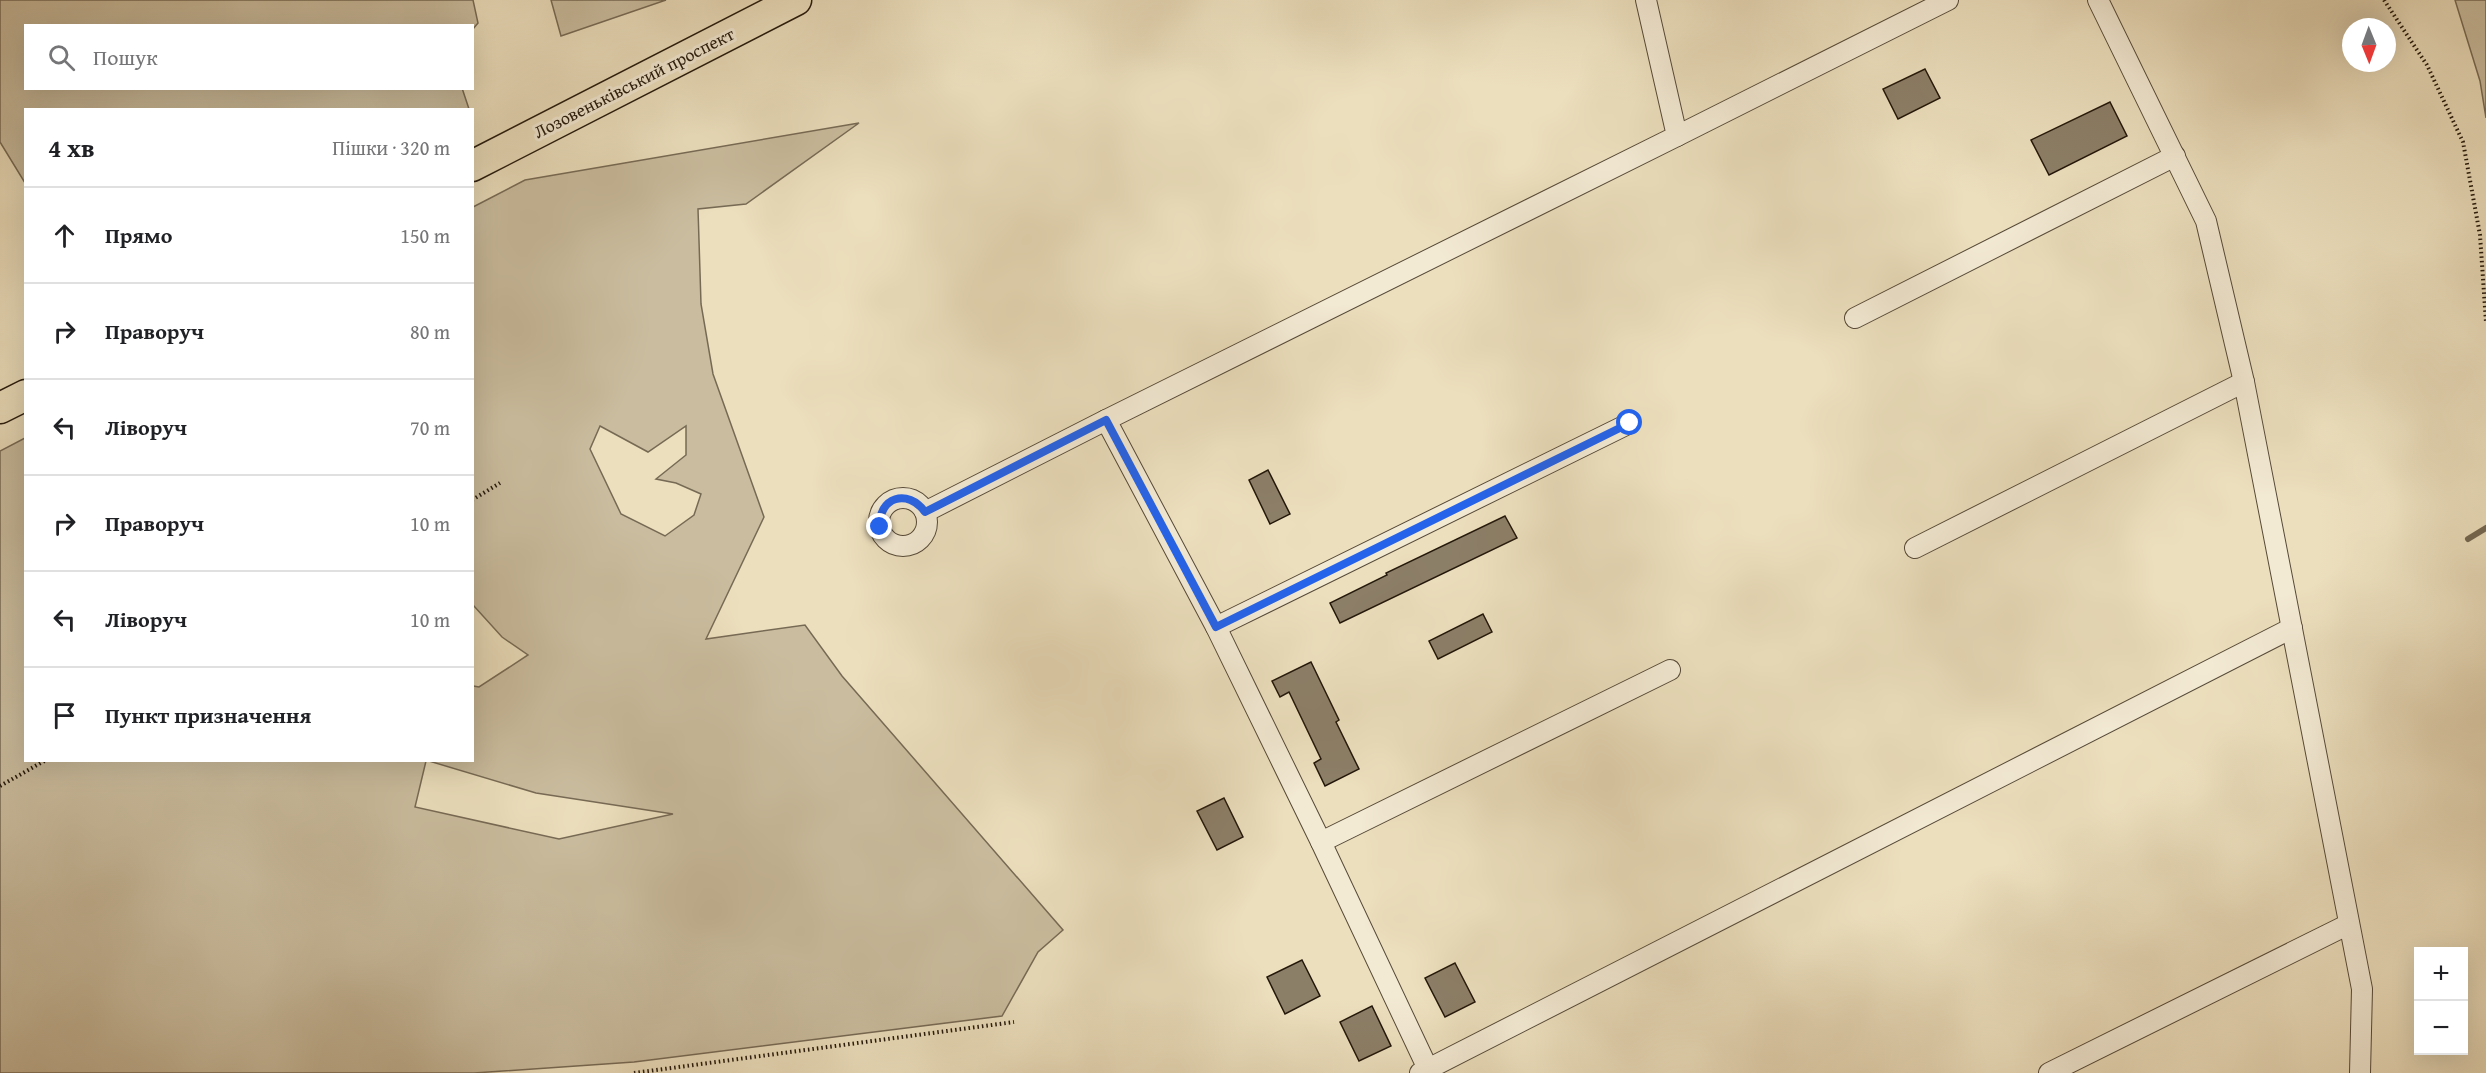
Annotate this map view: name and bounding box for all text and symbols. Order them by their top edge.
north arrow [2342,18,2396,72]
street label: Лозовеньківський проспект [529,20,739,145]
search box [24,24,474,90]
icon: search [45,41,78,74]
text: Пошук [93,41,158,73]
text: 4 хв [48,128,95,167]
text: Пішки · 320 m [332,133,450,162]
icon: ahead [48,219,81,252]
text: Прямо [105,219,172,251]
text: 150 m [400,221,450,250]
icon: right [48,315,81,348]
text: Праворуч [105,315,204,347]
text: 80 m [410,317,450,346]
route start [1616,409,1642,435]
icon: left [48,411,81,444]
text: Ліворуч [105,411,187,443]
text: 70 m [410,413,450,442]
icon: right [48,507,81,540]
text: Праворуч [105,507,204,539]
text: 10 m [410,509,450,538]
route end [866,513,892,539]
icon: left [48,603,81,636]
text: Ліворуч [105,603,187,635]
text: 10 m [410,605,450,634]
icon: arrive [48,699,81,732]
text: Пункт призначення [105,699,311,731]
map controls [2414,947,2468,1055]
button: + [2414,947,2468,1001]
button: − [2414,1001,2468,1055]

